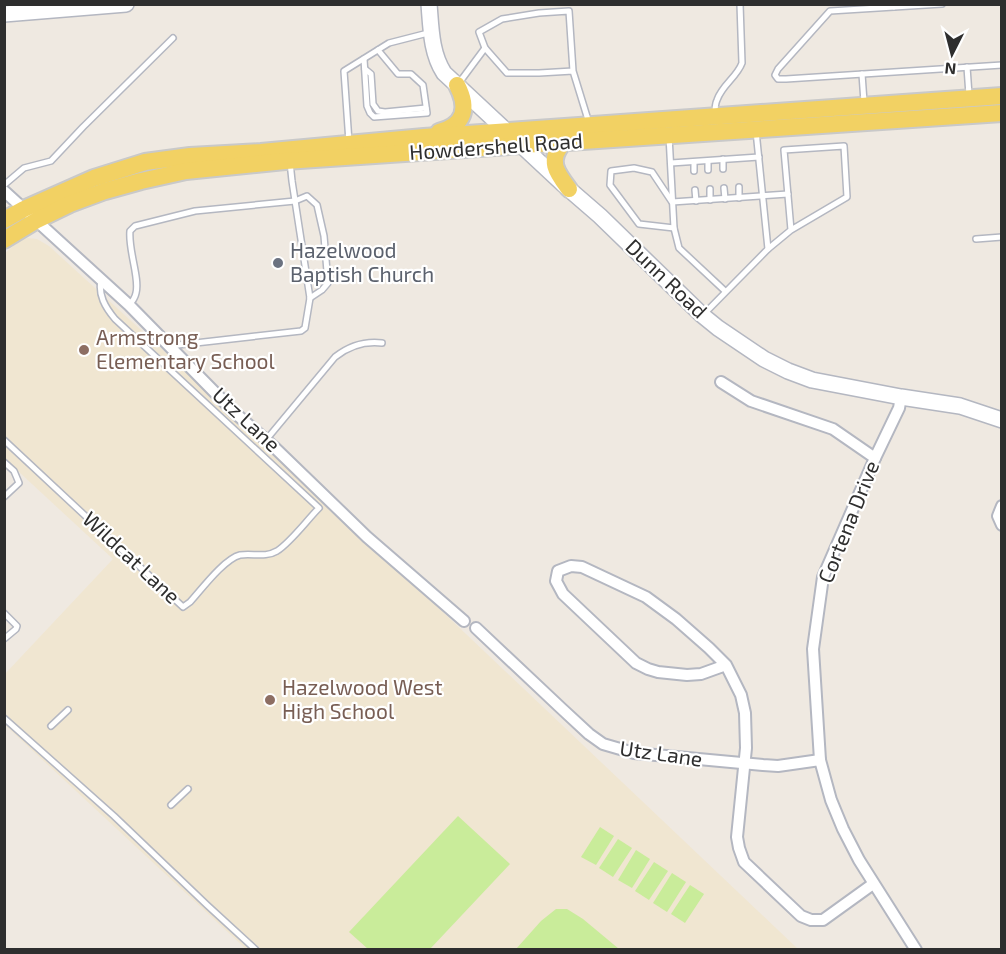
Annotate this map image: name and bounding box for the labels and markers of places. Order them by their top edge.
place label: Hazelwood Baptish Church [290,237,434,286]
marker: Hazelwood Baptish Church [271,256,285,270]
place label: Armstrong Elementary School [96,324,276,373]
marker: Armstrong Elementary School [77,343,91,357]
place label: Hazelwood West High School [282,674,442,723]
marker: Hazelwood West High School [263,693,277,707]

